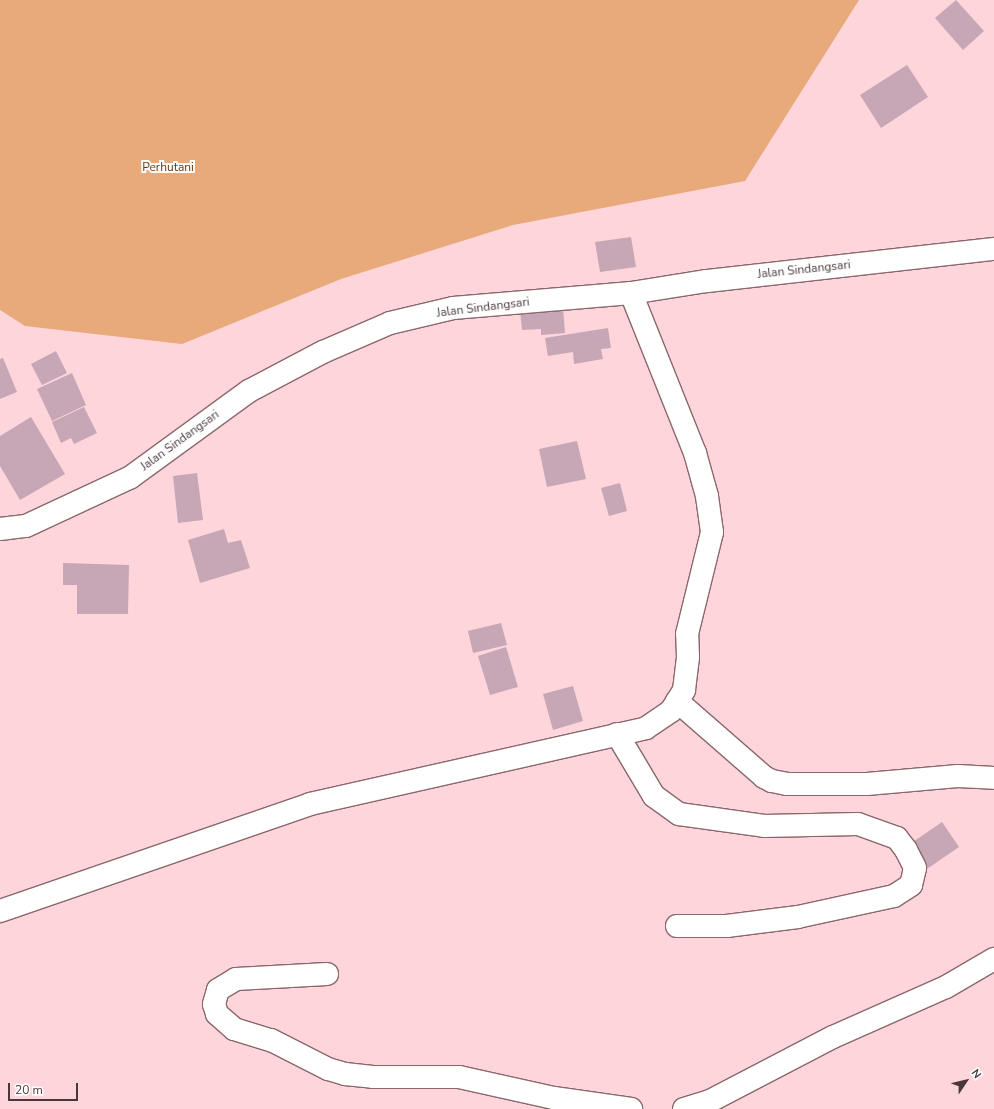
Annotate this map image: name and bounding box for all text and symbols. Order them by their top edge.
park label: Perhutani [142,161,194,175]
street label: Jalan Sindangsari [757,258,851,282]
street label: Jalan Sindangsari [436,295,530,321]
street label: Jalan Sindangsari [138,408,222,474]
north arrow [946,1061,986,1101]
text: N [968,1066,985,1081]
scale bar [10,1075,80,1101]
text: 20 m [15,1082,43,1098]

